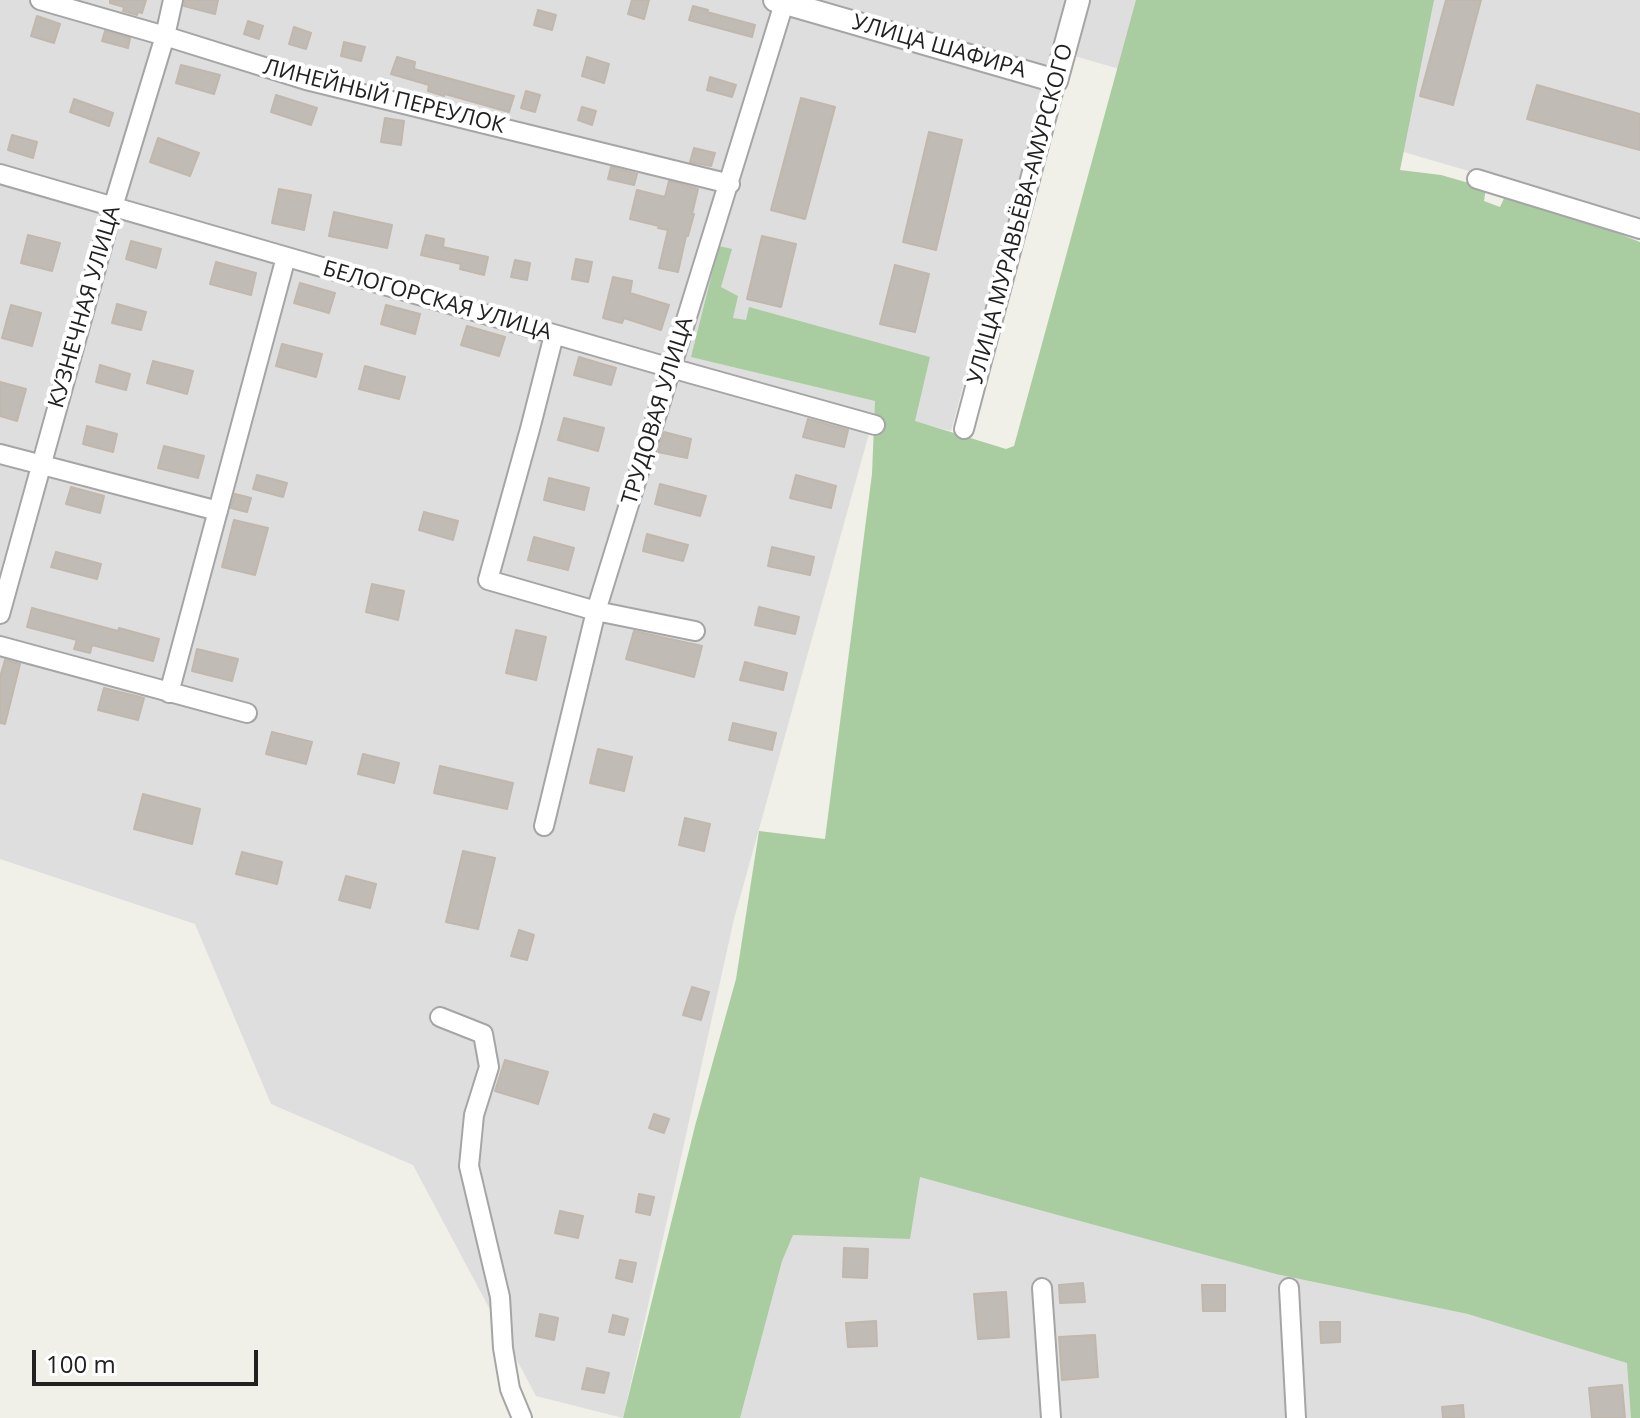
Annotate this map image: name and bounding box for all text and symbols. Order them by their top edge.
street label: УЛИЦА ШАФИРА [849,10,1029,84]
street label: УЛИЦА МУРАВЬЁВА-АМУРСКОГО [963,41,1079,387]
street label: ЛИНЕЙНЫЙ ПЕРЕУЛОК [261,54,507,140]
street label: КУЗНЕЧНАЯ УЛИЦА [43,203,127,411]
street label: БЕЛОГОРСКАЯ УЛИЦА [320,256,554,346]
street label: ТРУДОВАЯ УЛИЦА [617,314,699,508]
scale bar [36,1334,262,1384]
text: 100 m [46,1347,116,1380]

